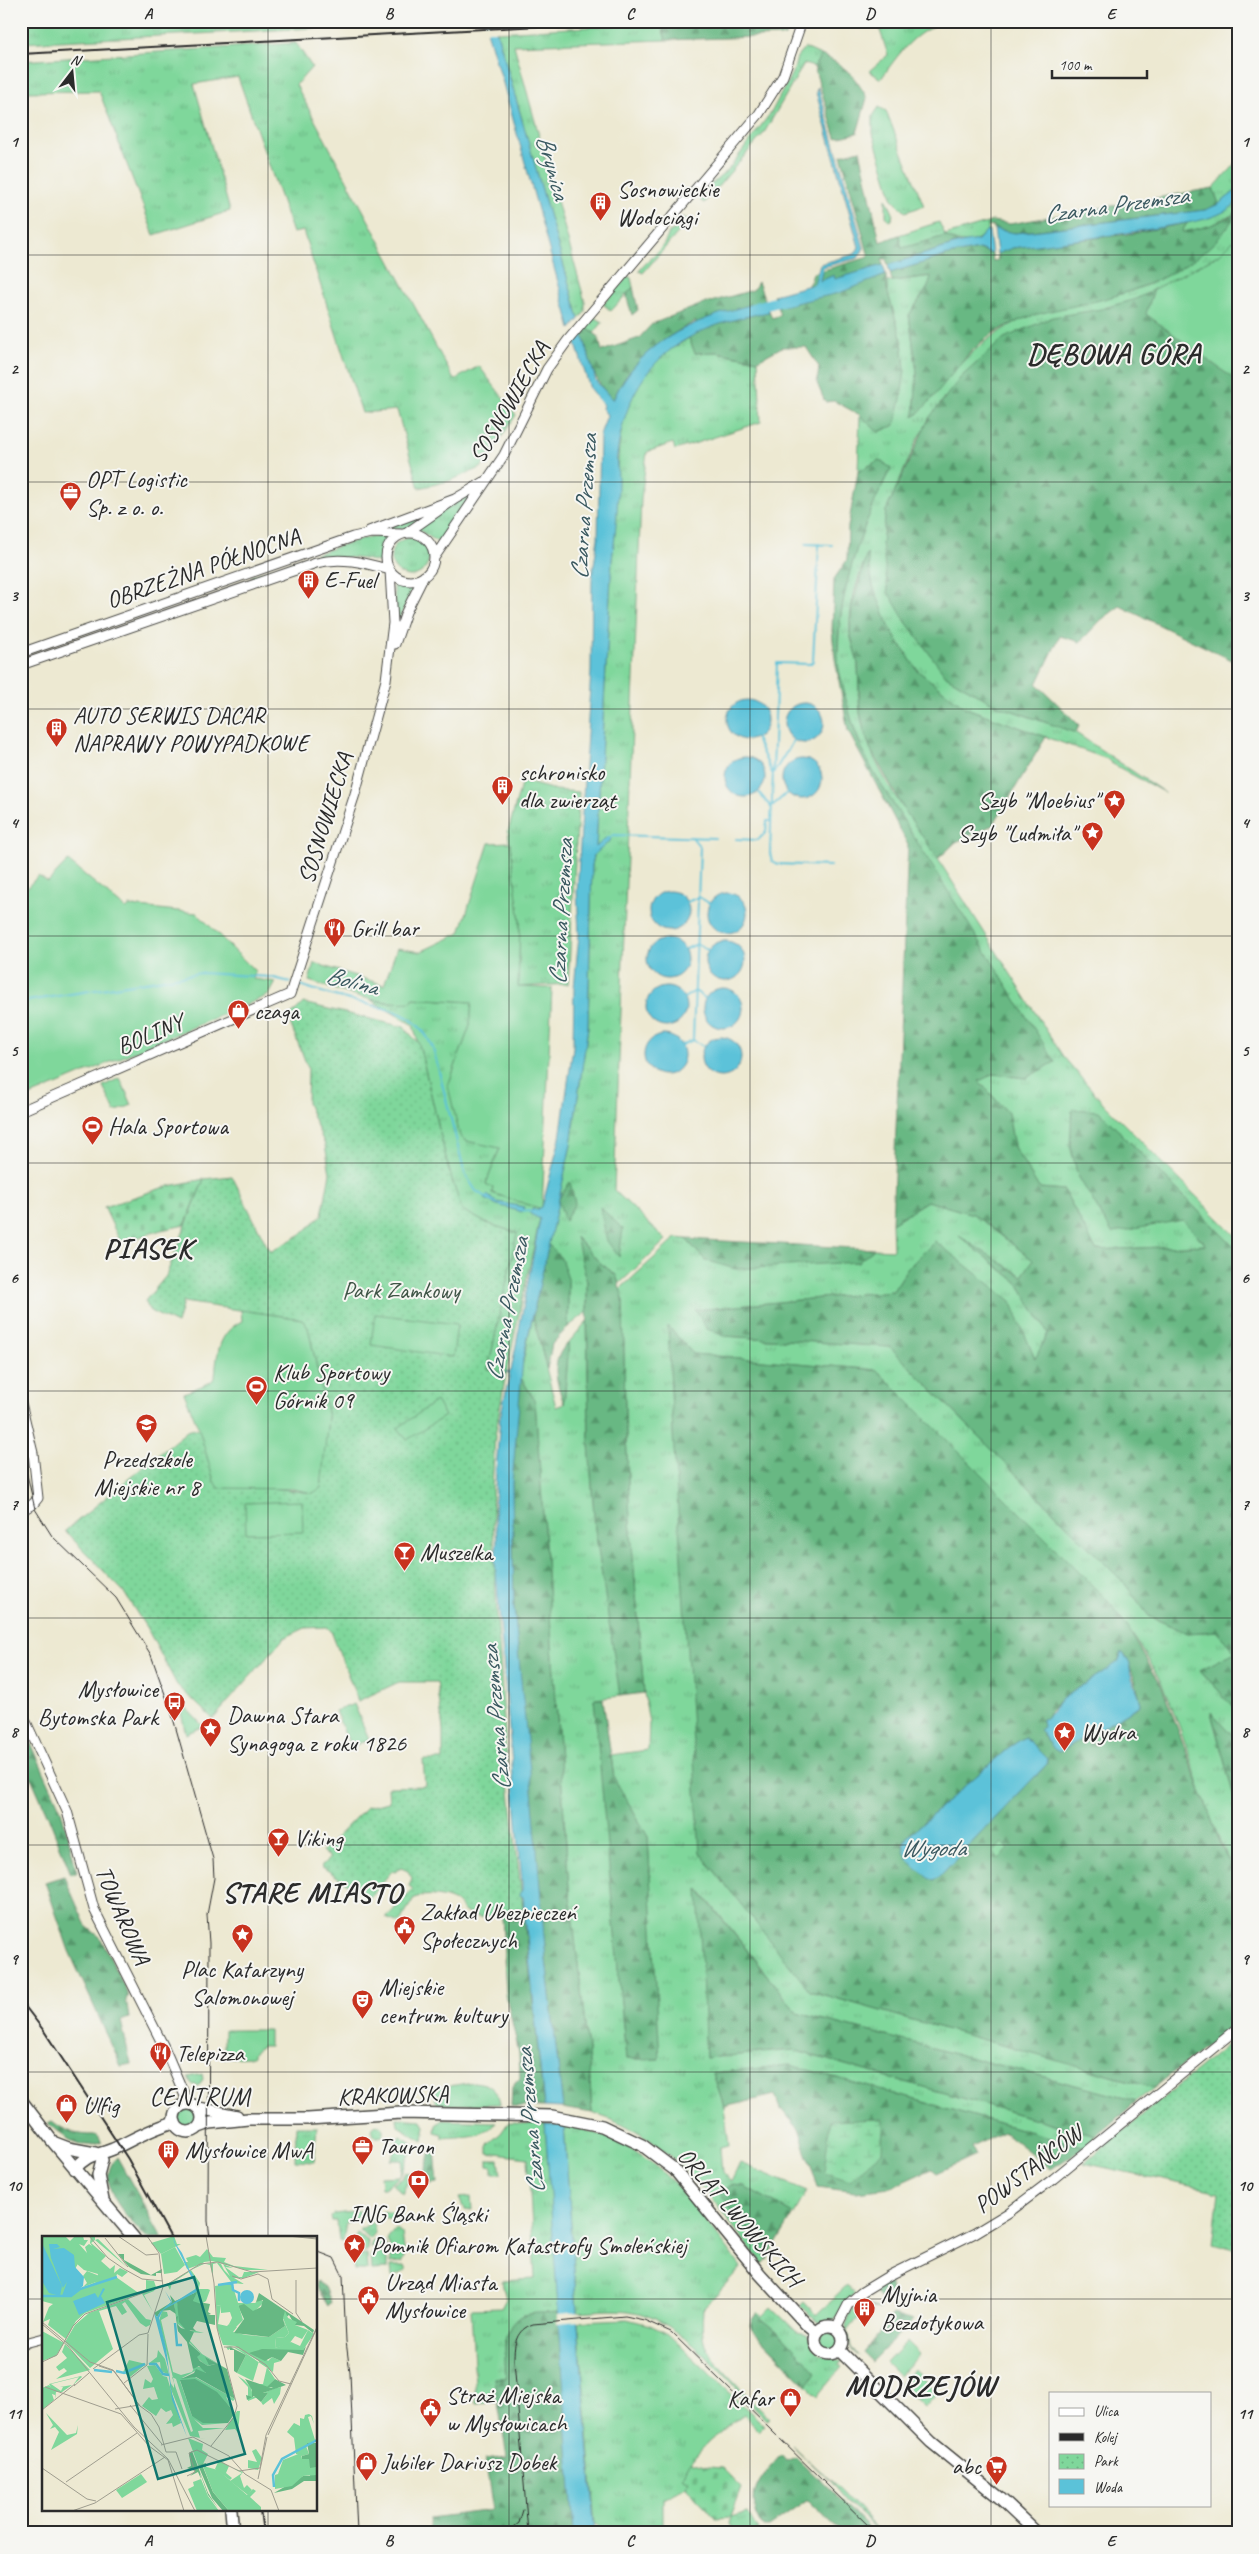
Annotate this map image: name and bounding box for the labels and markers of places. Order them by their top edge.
place label: Sosnowieckie Wodociągi [617,174,721,232]
building icon: Sosnowieckie Wodociągi [589,191,613,222]
place label: OPT Logistic Sp. z o. o. [86,464,188,522]
office icon: OPT Logistic Sp. z o. o. [58,481,82,512]
place label: E-Fuel [324,565,380,595]
building icon: E-Fuel [296,568,320,599]
place label: AUTO SERWIS DACAR NAPRAWY POWYPADKOWE [73,700,311,758]
building icon: AUTO SERWIS DACAR NAPRAWY POWYPADKOWE [45,717,69,748]
place label: schronisko dla zwierząt [519,757,618,815]
building icon: schronisko dla zwierząt [491,774,515,805]
place label: Szyb "Moebius" [978,785,1104,815]
place icon: Szyb "Moebius" [1103,788,1127,819]
place label: Szyb "Ludmiła" [958,818,1081,848]
place icon: Szyb "Ludmiła" [1080,821,1104,852]
place label: Grill bar [351,913,421,943]
restaurant icon: Grill bar [323,916,347,947]
place label: czaga [254,996,300,1026]
shop icon: czaga [226,999,250,1030]
place label: Hala Sportowa [108,1111,229,1141]
sports icon: Hala Sportowa [80,1114,104,1145]
place label: Klub Sportowy Górnik 09 [273,1357,391,1415]
sports icon: Klub Sportowy Górnik 09 [245,1374,269,1405]
school or university icon: Przedszkole Miejskie nr 8 [135,1413,159,1444]
place label: Przedszkole Miejskie nr 8 [94,1444,202,1502]
place label: Muszelka [420,1537,494,1567]
bar icon: Muszelka [392,1540,416,1571]
place label: Mysłowice Bytomska Park [38,1674,160,1732]
bus stop icon: Mysłowice Bytomska Park [162,1691,186,1722]
place label: Dawna Stara Synagoga z roku 1826 [227,1700,407,1758]
place icon: Dawna Stara Synagoga z roku 1826 [199,1717,223,1748]
place label: Wydra [1081,1717,1137,1747]
place icon: Wydra [1053,1720,1077,1751]
place label: Viking [294,1823,344,1853]
bar icon: Viking [266,1826,290,1857]
place label: Zakład Ubezpieczeń Społecznych [420,1897,578,1955]
public building icon: Zakład Ubezpieczeń Społecznych [392,1914,416,1945]
place icon: Plac Katarzyny Salomonowej [230,1923,254,1954]
place label: Plac Katarzyny Salomonowej [181,1954,305,2012]
place label: Miejskie centrum kultury [379,1972,509,2030]
theatre icon: Miejskie centrum kultury [351,1989,375,2020]
place label: Telepizza [176,2038,245,2068]
restaurant icon: Telepizza [148,2041,172,2072]
place label: Ulfig [83,2090,121,2120]
shop icon: Ulfig [55,2093,79,2124]
place label: Tauron [378,2131,434,2161]
office icon: Tauron [350,2134,374,2165]
place label: Mysłowice MwA [185,2135,314,2165]
building icon: Mysłowice MwA [157,2138,181,2169]
bank icon: ING Bank Śląski [406,2168,430,2199]
place label: ING Bank Śląski [349,2199,490,2229]
place label: Pomnik Ofiarom Katastrofy Smoleńskiej [371,2230,690,2260]
place icon: Pomnik Ofiarom Katastrofy Smoleńskiej [343,2233,367,2264]
place label: Urząd Miasta Mysłowice [385,2267,498,2325]
place label: Myjnia Bezdotykowa [881,2279,985,2337]
public building icon: Urząd Miasta Mysłowice [357,2284,381,2315]
building icon: Myjnia Bezdotykowa [853,2296,877,2327]
place label: Straż Miejska w Mysłowicach [446,2380,569,2438]
place label: Kafar [727,2383,776,2413]
shop icon: Kafar [778,2386,802,2417]
public building icon: Straż Miejska w Mysłowicach [418,2397,442,2428]
place label: Jubiler Dariusz Dobek [381,2447,558,2477]
shop icon: Jubiler Dariusz Dobek [354,2450,378,2481]
place label: abc [952,2451,983,2481]
supermarket icon: abc [985,2454,1009,2485]

